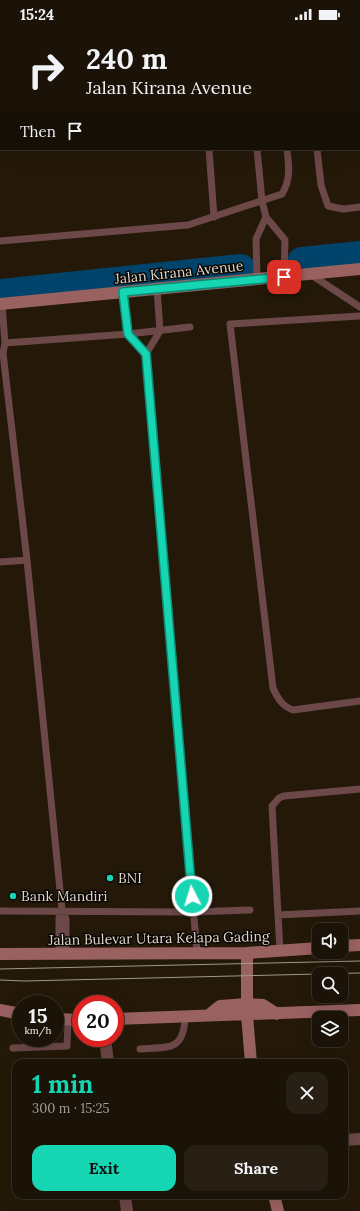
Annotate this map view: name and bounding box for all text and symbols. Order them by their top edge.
text: 15:24 [20,5,54,24]
text: 240 m [86,41,167,77]
icon: right [20,44,72,96]
text: Jalan Kirana Avenue [86,76,252,99]
icon: arrive [64,120,86,142]
text: Then [20,122,56,141]
street label: Jalan Kirana Avenue [113,256,245,288]
pin [267,260,301,294]
icon: arrive [273,266,295,288]
place label: BNI [118,869,142,887]
marker: BNI [105,873,115,883]
position arrow [171,875,213,917]
place label: Bank Mandiri [21,887,108,905]
marker: Bank Mandiri [8,891,18,901]
map controls [312,923,348,1047]
button: sound [312,923,348,959]
street label: Jalan Bulevar Utara Kelapa Gading [47,927,270,949]
button: search [312,967,348,1003]
speed limit sign: 20 [72,995,124,1047]
text: 15 [29,1003,47,1028]
button: layers [312,1011,348,1047]
text: km/h [24,1024,52,1037]
text: 1 min [32,1069,93,1100]
button: close [286,1072,328,1114]
text: 300 m · 15:25 [32,1100,110,1117]
button: Exit [32,1145,176,1191]
button: Share [184,1145,328,1191]

